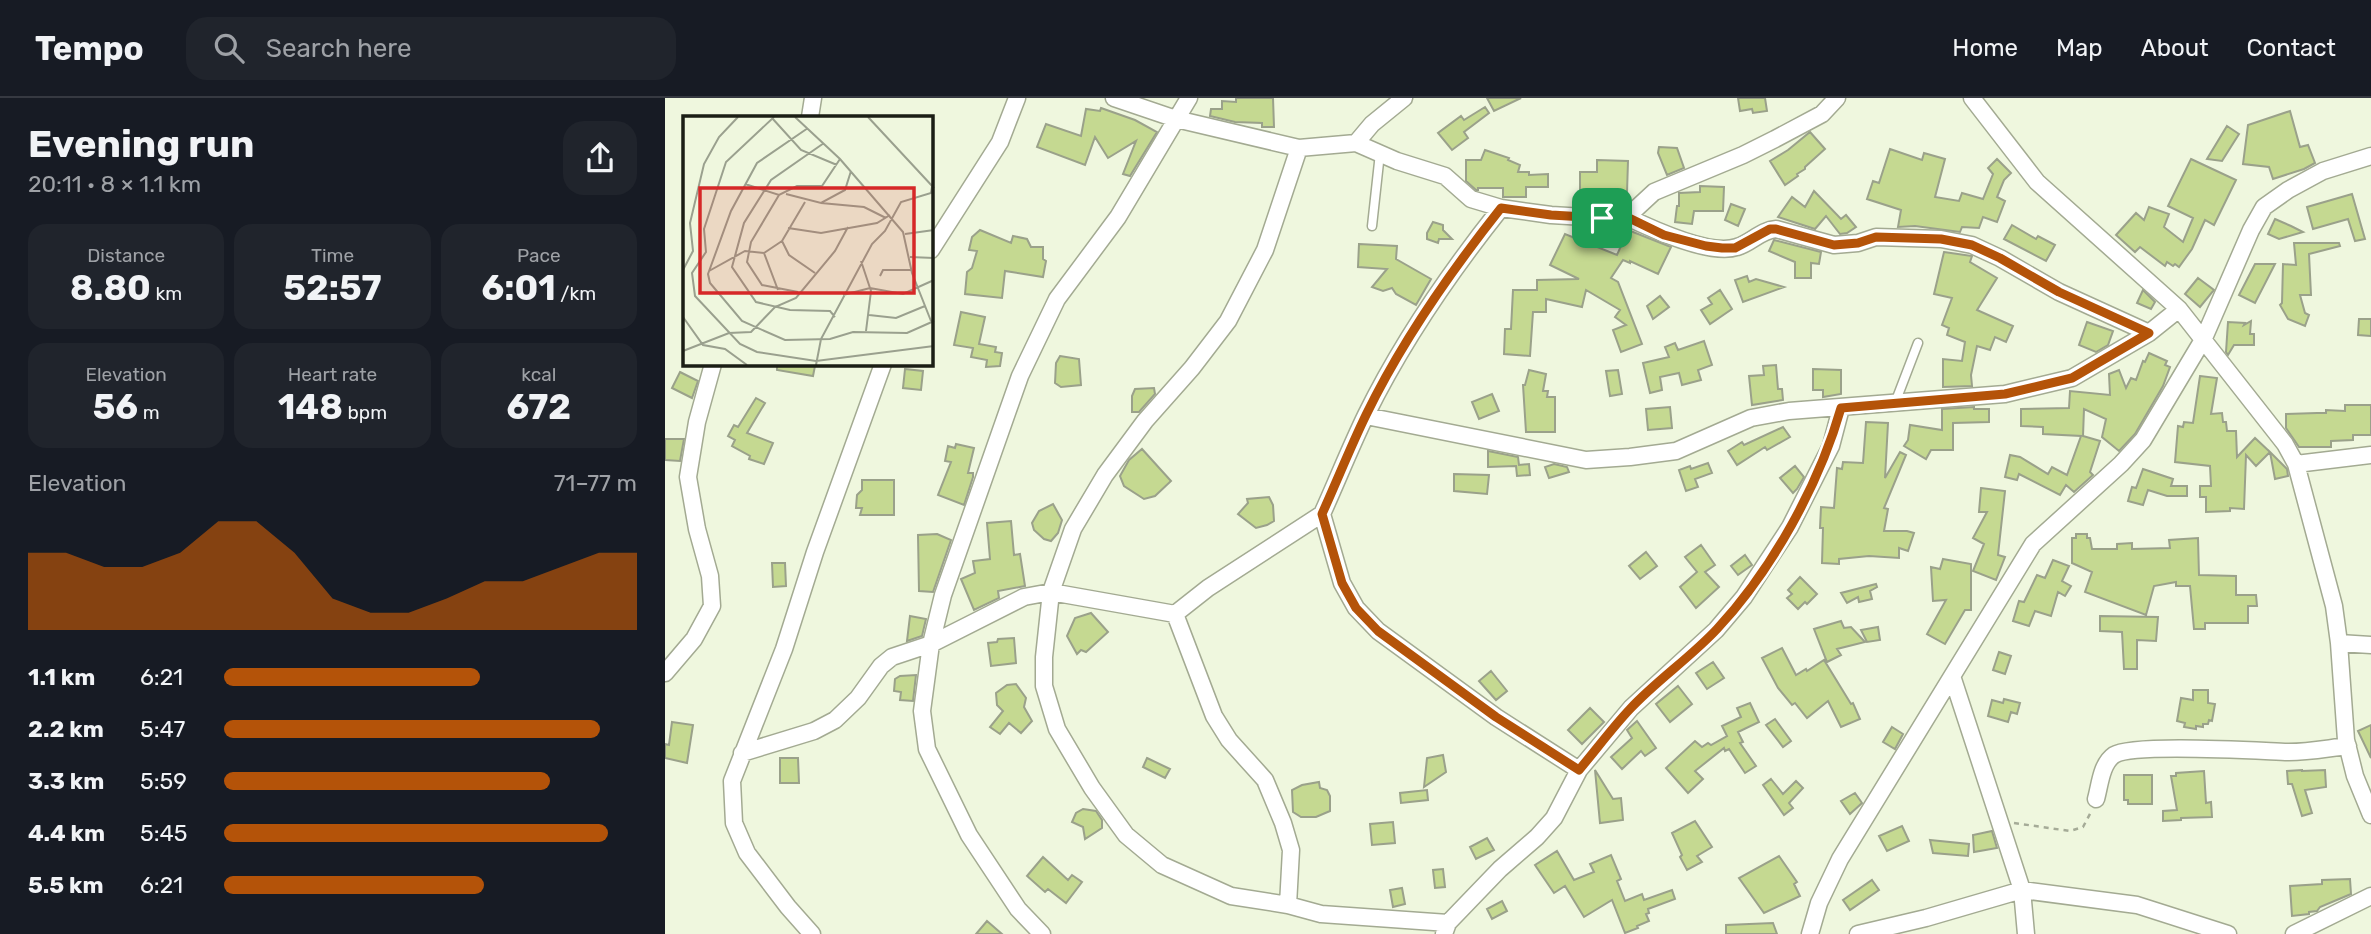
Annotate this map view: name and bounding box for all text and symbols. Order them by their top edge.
search box [186,17,676,80]
text: Tempo [35,29,144,68]
icon: search [210,29,248,67]
text: Search here [266,33,412,64]
text: Home [1952,34,2018,62]
text: Map [2056,34,2103,62]
text: About [2141,34,2209,62]
text: Contact [2247,34,2336,62]
inset map [683,116,933,366]
text: Evening run [28,121,254,167]
button: share [563,121,637,195]
text: 20:11 · 8 × 1.1 km [28,170,201,198]
pin [1572,188,1632,248]
icon: arrive [1583,199,1621,237]
text: Distance [87,244,165,267]
text: Time [311,244,354,267]
text: Pace [517,244,561,267]
text: 8.80 [70,267,151,309]
text: 52:57 [283,267,382,309]
text: 6:01 [481,267,556,309]
text: km [151,282,182,305]
text: /km [556,282,596,305]
text: Elevation [85,363,167,386]
text: Heart rate [288,363,377,386]
text: kcal [521,363,556,386]
text: 56 [93,386,138,428]
text: 148 [278,386,343,428]
text: 672 [507,386,571,428]
text: m [138,401,160,424]
text: bpm [343,401,387,424]
text: Elevation [28,469,127,497]
text: 71–77 m [554,469,637,497]
text: 1.1 km [28,663,95,691]
text: 6:21 [140,663,183,691]
text: 2.2 km [28,715,104,743]
text: 5:47 [140,715,185,743]
text: 3.3 km [28,767,104,795]
text: 5:59 [140,767,187,795]
text: 4.4 km [28,819,105,847]
text: 5:45 [140,819,188,847]
text: 5.5 km [28,871,104,899]
text: 6:21 [140,871,183,899]

